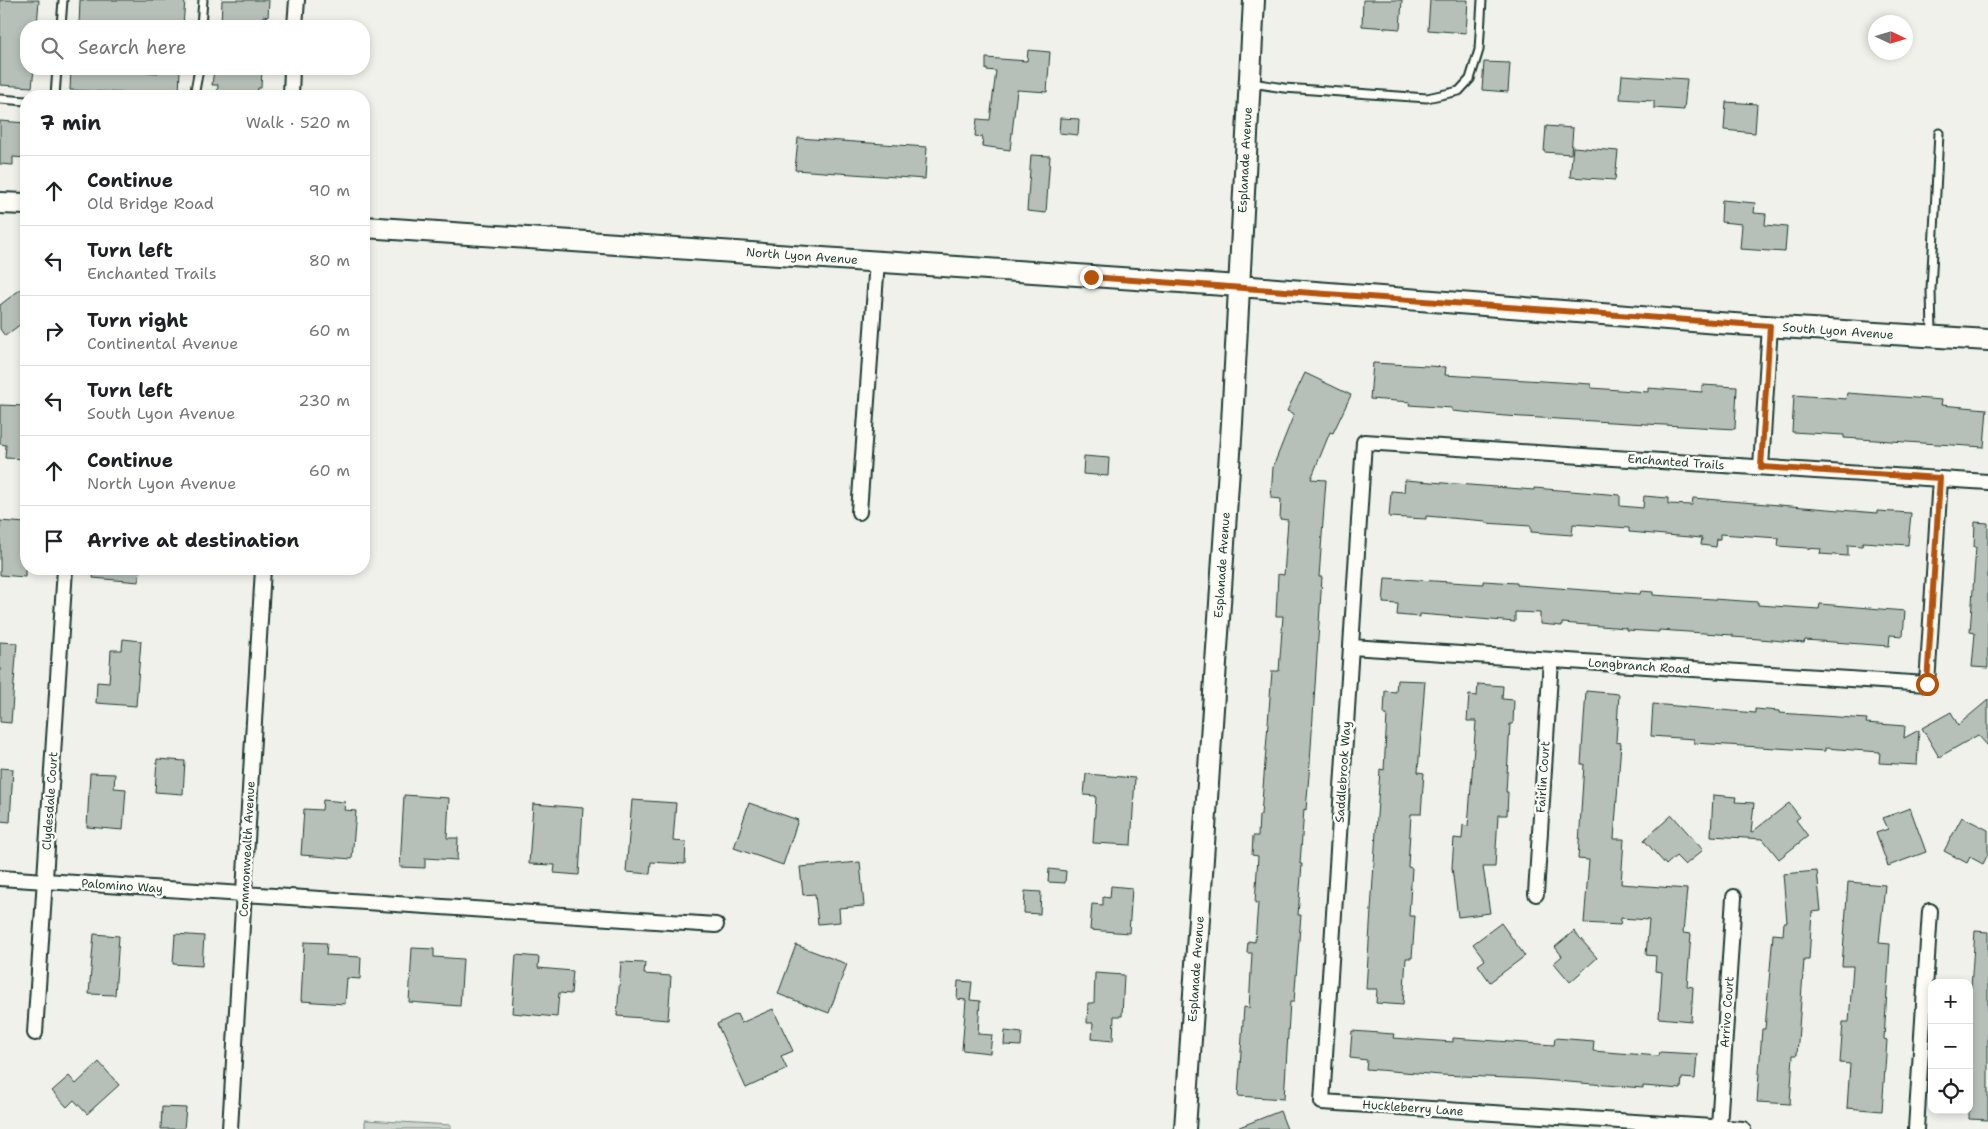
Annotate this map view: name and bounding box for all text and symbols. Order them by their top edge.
north arrow [1868,15,1913,60]
search box [20,20,370,75]
icon: search [38,34,66,62]
text: Search here [78,35,187,60]
street label: Esplanade Avenue [1234,106,1256,213]
text: 7 min [40,109,101,137]
text: Walk · 520 m [246,112,350,133]
text: Continue [87,168,173,193]
icon: ahead [40,177,68,205]
text: 90 m [309,180,350,201]
text: Old Bridge Road [87,193,214,214]
text: Turn left [87,238,173,263]
street label: North Lyon Avenue [746,244,859,268]
icon: left [40,247,68,275]
text: 80 m [309,250,350,271]
text: Enchanted Trails [87,263,217,284]
route end [1080,266,1103,289]
text: Turn right [87,308,188,333]
icon: right [40,317,68,345]
street label: South Lyon Avenue [1782,319,1894,343]
text: 60 m [309,320,350,341]
text: Continental Avenue [87,333,238,354]
text: Turn left [87,378,173,403]
icon: left [40,387,68,415]
text: 230 m [298,390,350,411]
text: South Lyon Avenue [87,403,235,424]
text: Continue [87,448,173,473]
street label: Enchanted Trails [1627,451,1725,473]
icon: ahead [40,457,68,485]
text: 60 m [309,460,350,481]
text: North Lyon Avenue [87,473,236,494]
street label: Esplanade Avenue [1210,511,1234,619]
icon: arrive [40,527,68,555]
text: Arrive at destination [87,528,299,553]
street label: Longbranch Road [1587,654,1691,678]
route start [1916,673,1939,696]
street label: Saddlebrook Way [1331,721,1355,823]
street label: Fairlin Court [1533,741,1553,813]
street label: Clydesdale Court [39,751,61,851]
street label: Commonwealth Avenue [235,780,259,917]
street label: Palomino Way [81,875,163,897]
street label: Esplanade Avenue [1184,915,1208,1023]
street label: Arrivo Court [1717,976,1737,1048]
map controls [1928,979,1973,1114]
button: + [1928,979,1973,1024]
button: − [1928,1024,1973,1069]
button: locate [1928,1069,1973,1114]
street label: Huckleberry Lane [1362,1096,1464,1120]

